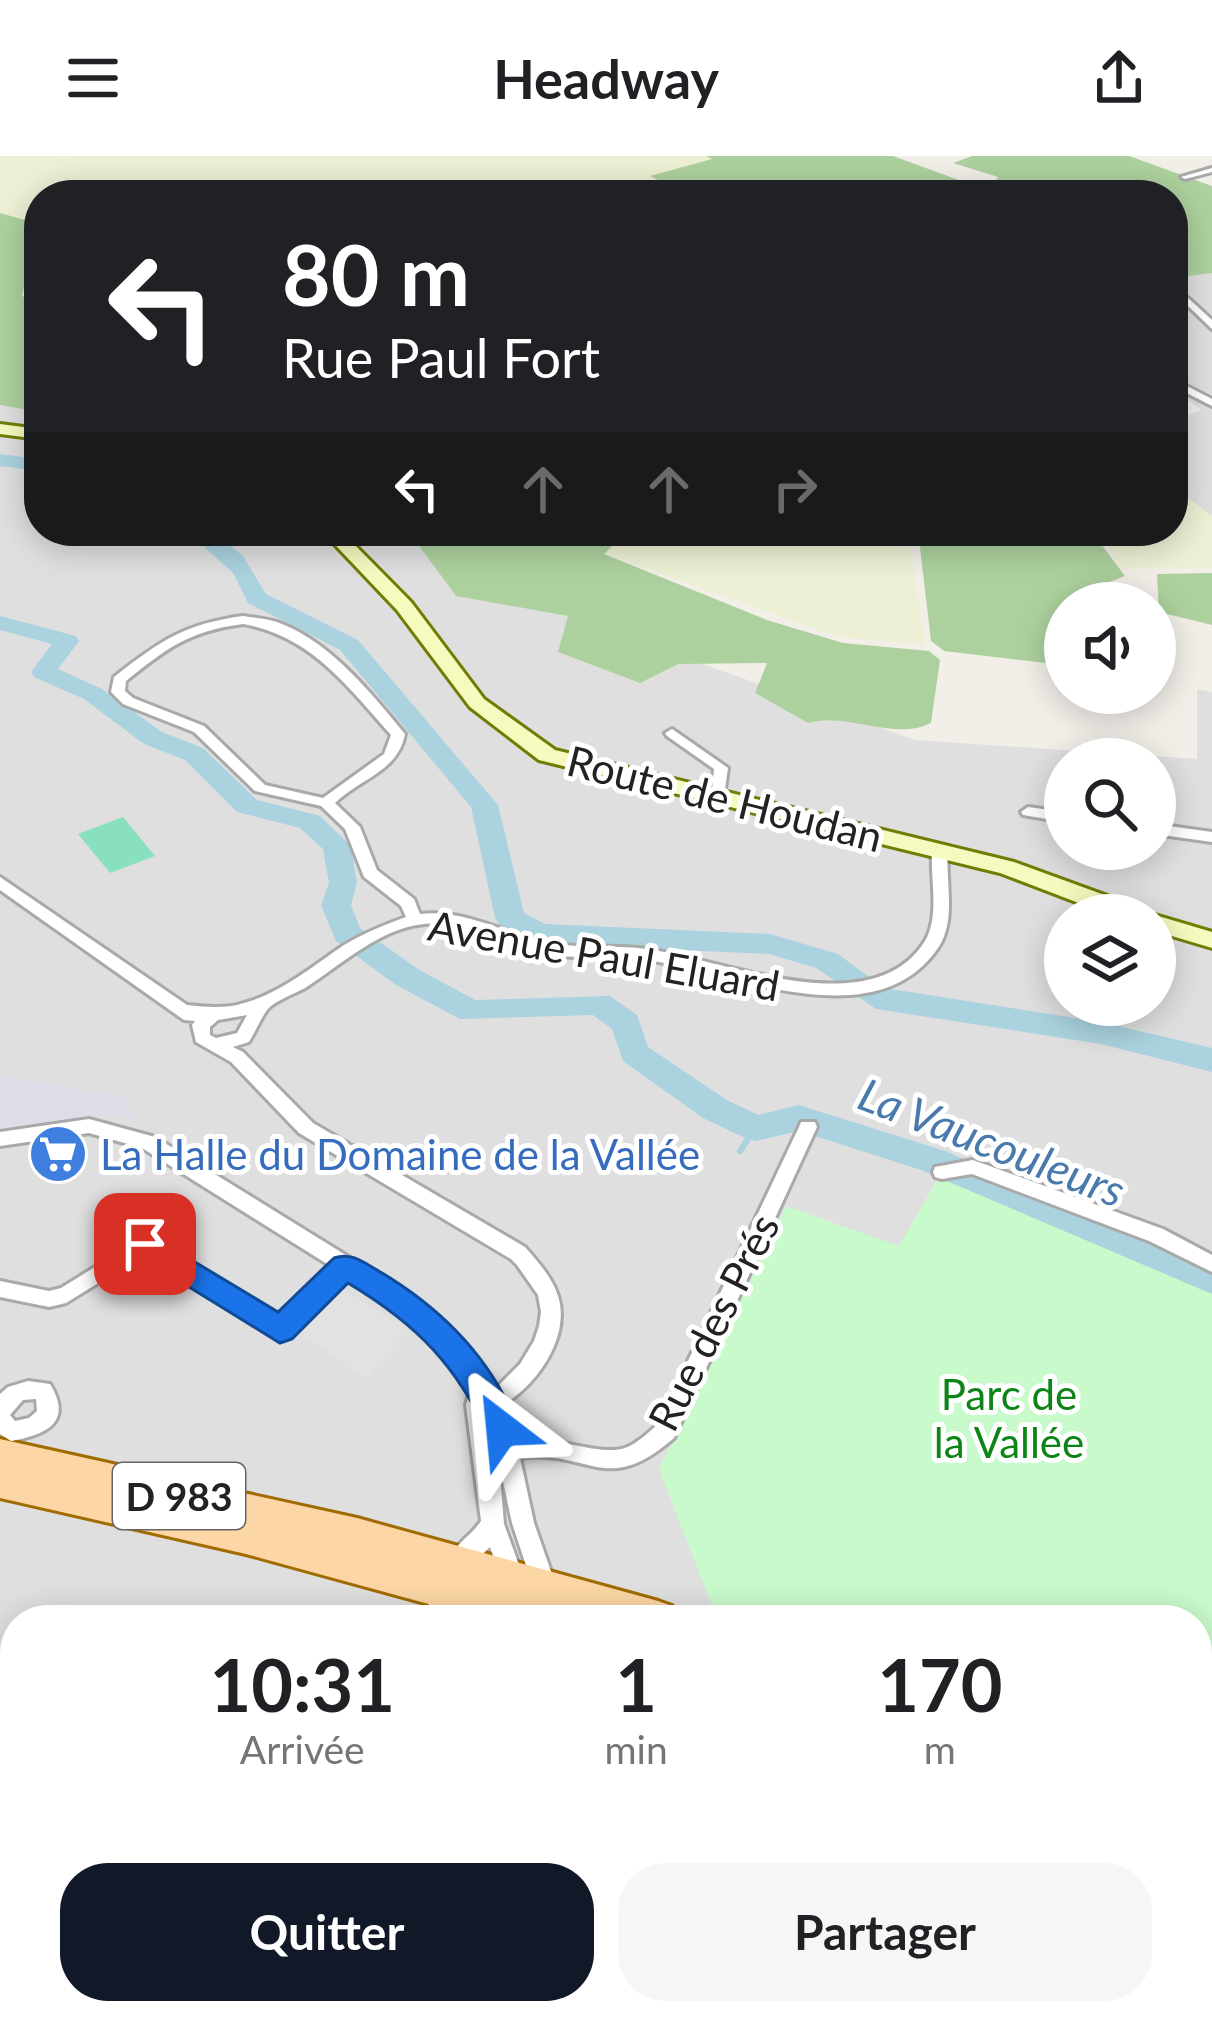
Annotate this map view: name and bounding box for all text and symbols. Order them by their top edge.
icon: menu [60,45,126,111]
icon: share [1086,45,1152,111]
text: Headway [493,46,719,111]
text: 80 m [282,223,470,324]
icon: left [84,228,240,384]
text: Rue Paul Fort [282,325,600,390]
icon: left [384,456,450,522]
icon: ahead [510,456,576,522]
icon: ahead [636,456,702,522]
icon: right [762,456,828,522]
map controls [1044,582,1176,1026]
button: sound [1044,582,1176,714]
street label: Route de Houdan [562,735,888,861]
button: search [1044,738,1176,870]
button: layers [1044,894,1176,1026]
street label: Avenue Paul Eluard [425,900,783,1010]
water label: La Vaucouleurs [851,1067,1133,1217]
supermarket icon: La Halle du Domaine de la Vallée [27,1123,89,1185]
place label: La Halle du Domaine de la Vallée [100,1129,700,1179]
pin [94,1193,196,1295]
street label: Rue des Prés [637,1205,789,1439]
icon: arrive [112,1211,178,1277]
position arrow [439,1366,565,1492]
park label: Parc de la Vallée [934,1369,1084,1467]
road number: D 983 [113,1463,245,1529]
text: 10:31 [209,1641,395,1727]
text: 1 [615,1641,657,1727]
text: 170 [877,1641,1002,1727]
text: Arrivée [240,1726,365,1772]
text: min [605,1726,668,1772]
text: m [924,1726,956,1772]
button: Quitter [60,1863,594,2001]
button: Partager [618,1863,1152,2001]

